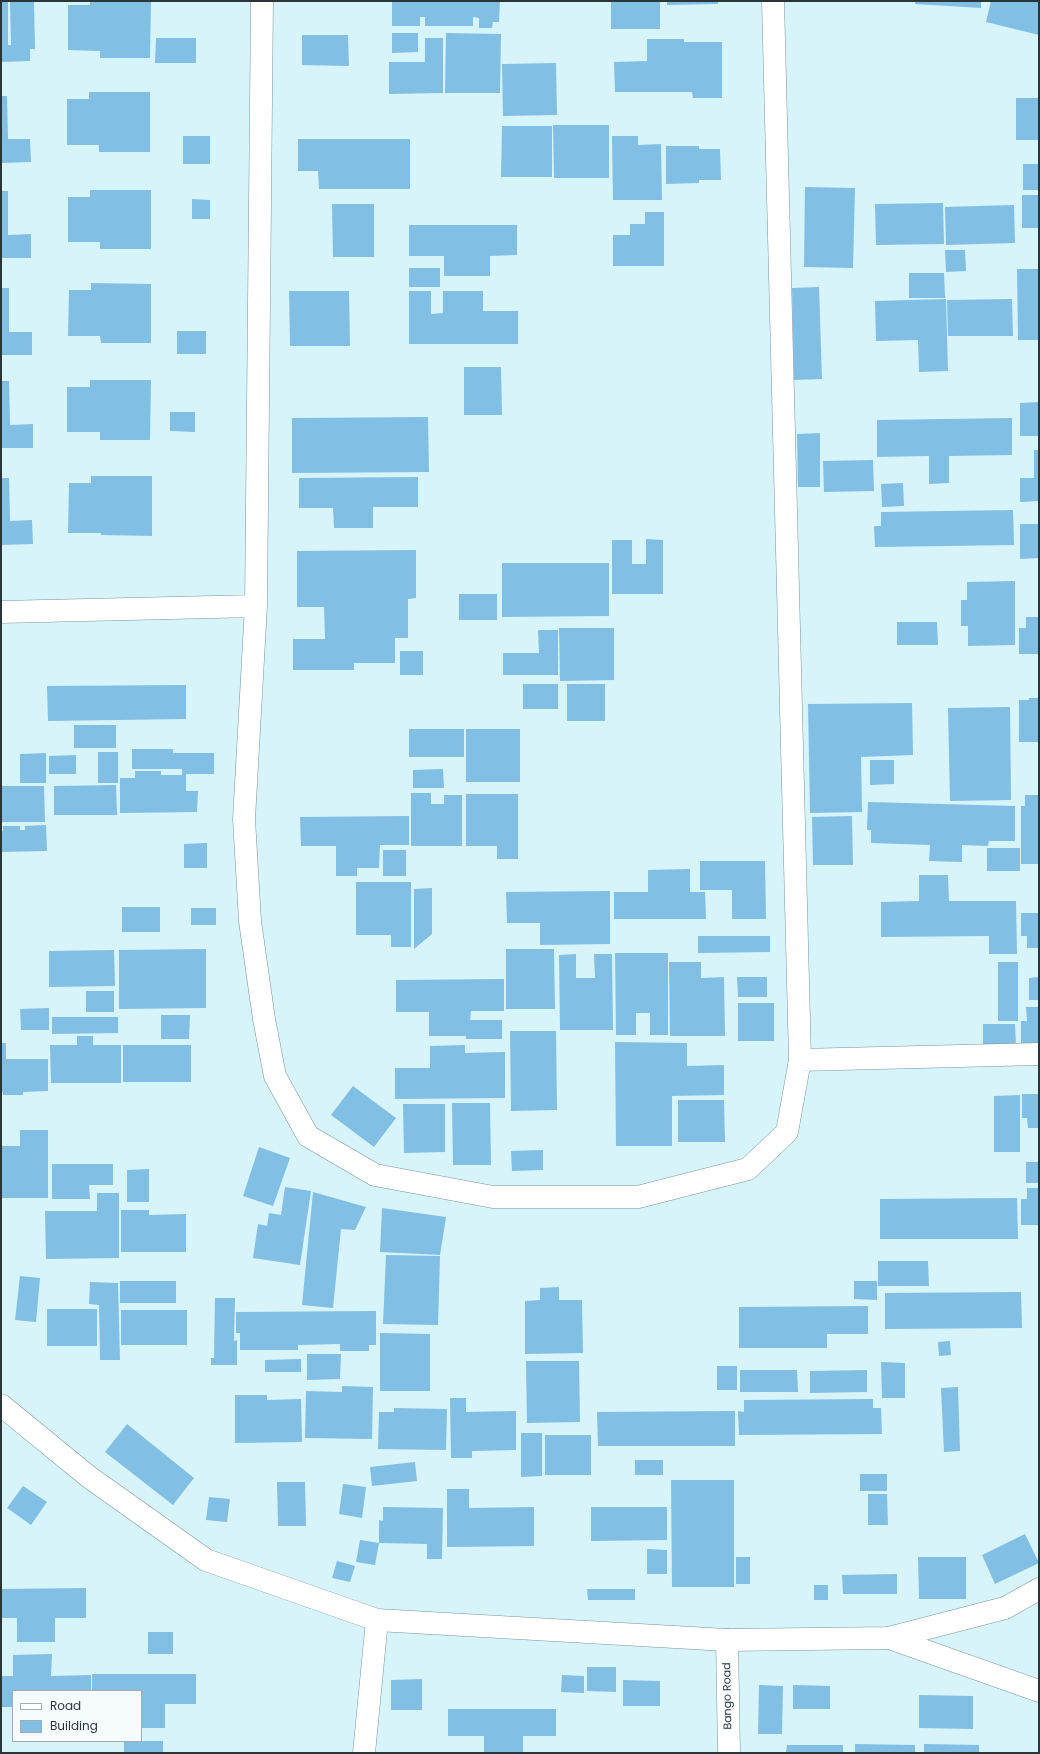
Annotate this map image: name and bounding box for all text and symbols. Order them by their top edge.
street label: Bango Road [721,1662,735,1730]
legend [12,1690,142,1742]
text: Road [50,1697,81,1714]
text: Building [50,1717,98,1734]

